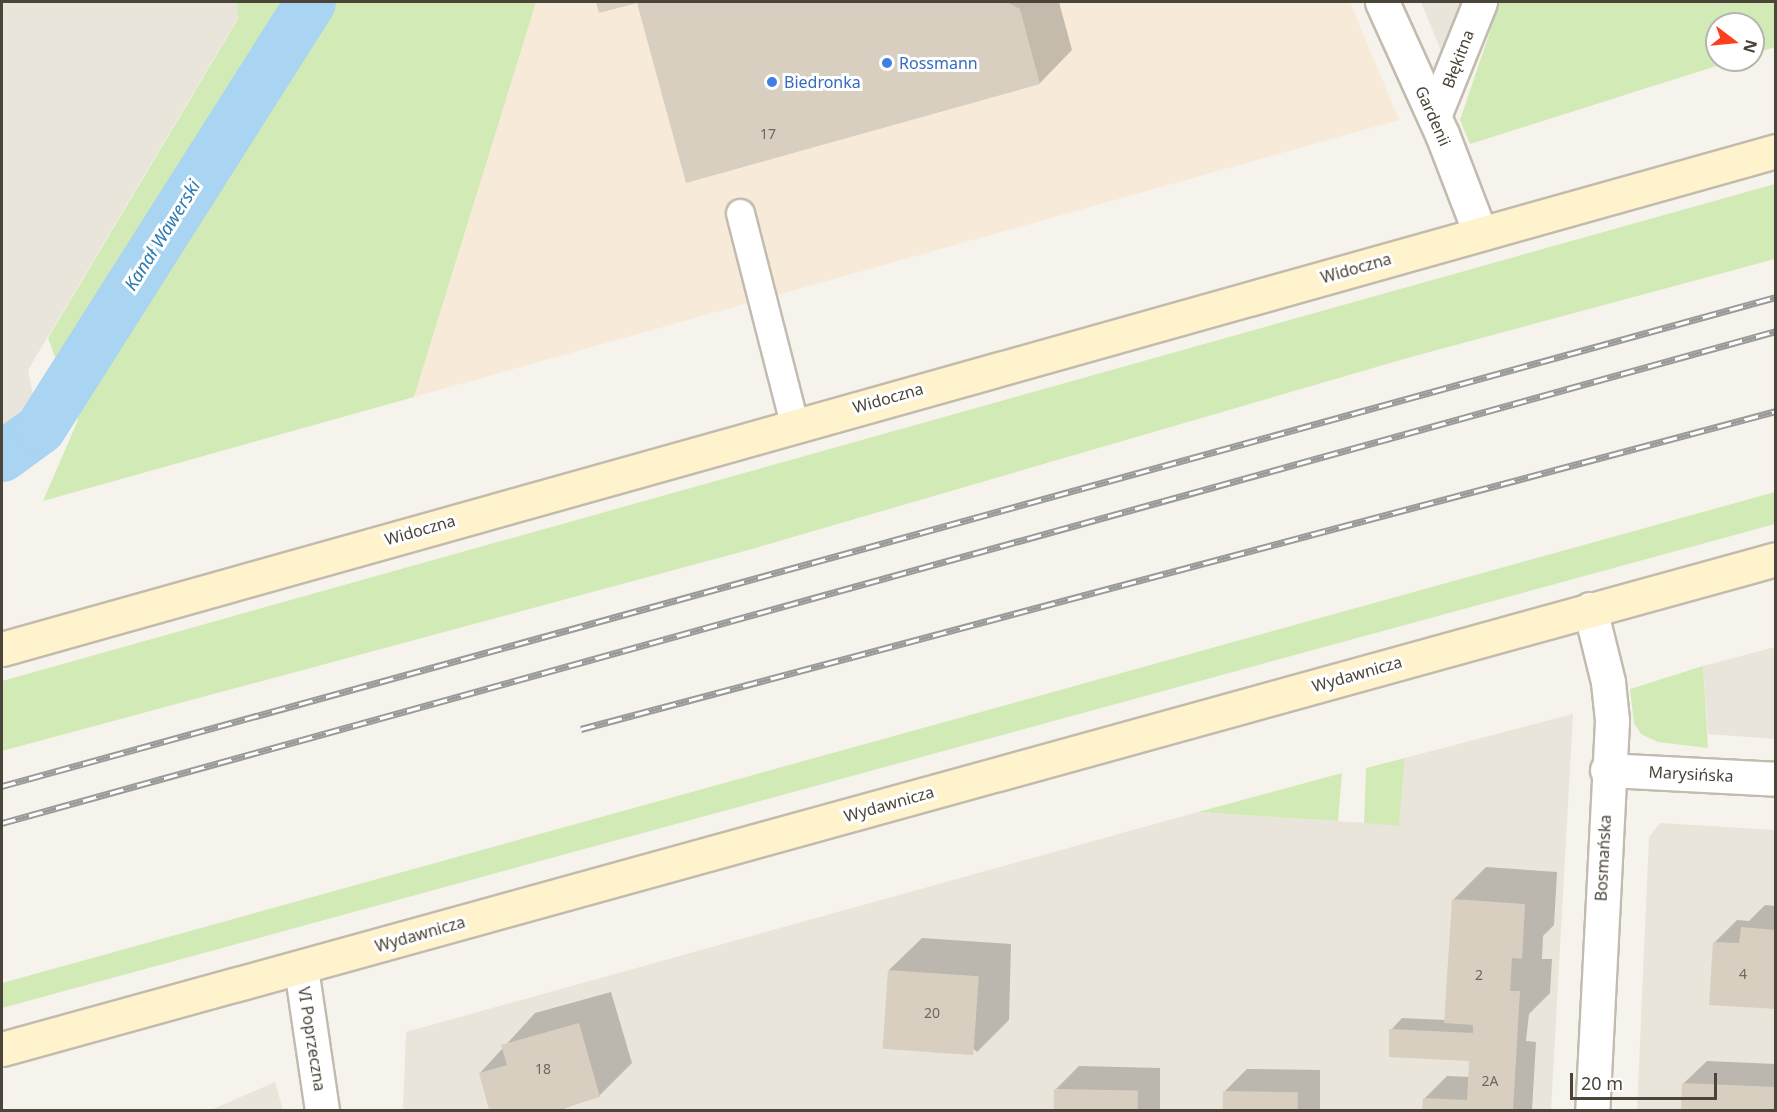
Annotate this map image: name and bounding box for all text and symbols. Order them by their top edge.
north arrow [1705,12,1765,72]
street label: Błękitna [1438,27,1478,91]
text: N [1738,37,1763,56]
place label: Rossmann [899,53,978,73]
marker: Rossmann [880,56,894,70]
place label: Biedronka [784,72,861,92]
marker: Biedronka [765,75,779,89]
street label: Gardenii [1411,83,1455,149]
house number: 17 [760,126,776,142]
water label: Kanał Wawerski [119,176,205,294]
street label: Widoczna [1318,249,1394,287]
street label: Widoczna [850,379,926,417]
street label: Widoczna [382,511,458,549]
street label: Wydawnicza [1310,652,1404,696]
street label: Marysińska [1648,762,1734,786]
street label: Wydawnicza [842,782,936,826]
street label: Bosmańska [1591,814,1615,902]
street label: Wydawnicza [373,912,467,956]
house number: 4 [1739,966,1747,982]
house number: 2 [1475,967,1483,983]
street label: VI Poprzeczna [294,985,330,1093]
house number: 20 [924,1005,940,1021]
house number: 18 [535,1061,551,1077]
scale bar [1573,1061,1720,1099]
text: 20 m [1581,1071,1623,1095]
house number: 2A [1482,1073,1498,1089]

